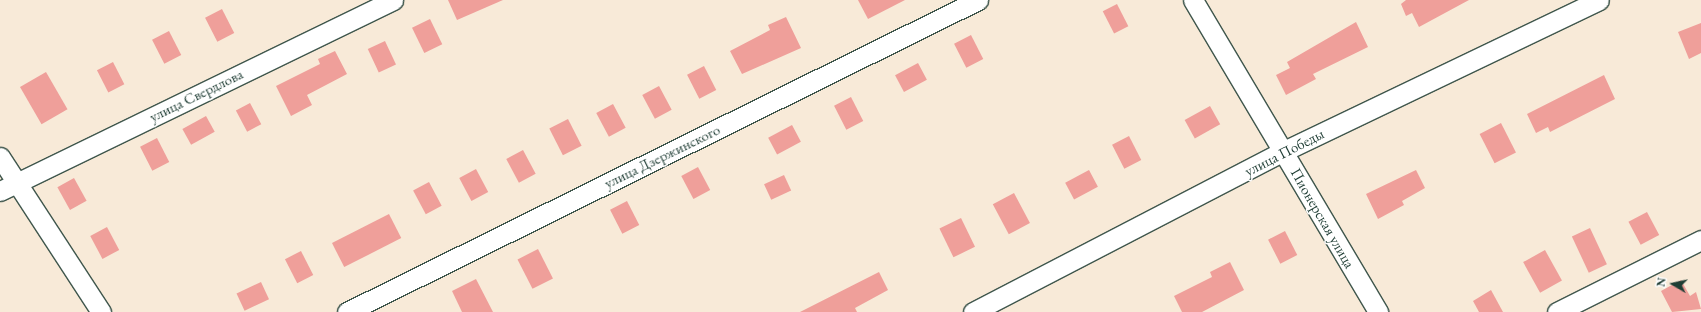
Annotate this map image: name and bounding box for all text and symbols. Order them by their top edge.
street label: улица Свердлова [146,65,246,125]
street label: улица Дзержинского [601,120,723,192]
street label: улица Победы [1241,124,1327,180]
street label: Пионерская улица [1287,165,1359,271]
north arrow [1653,264,1693,304]
text: N [1654,277,1669,288]

